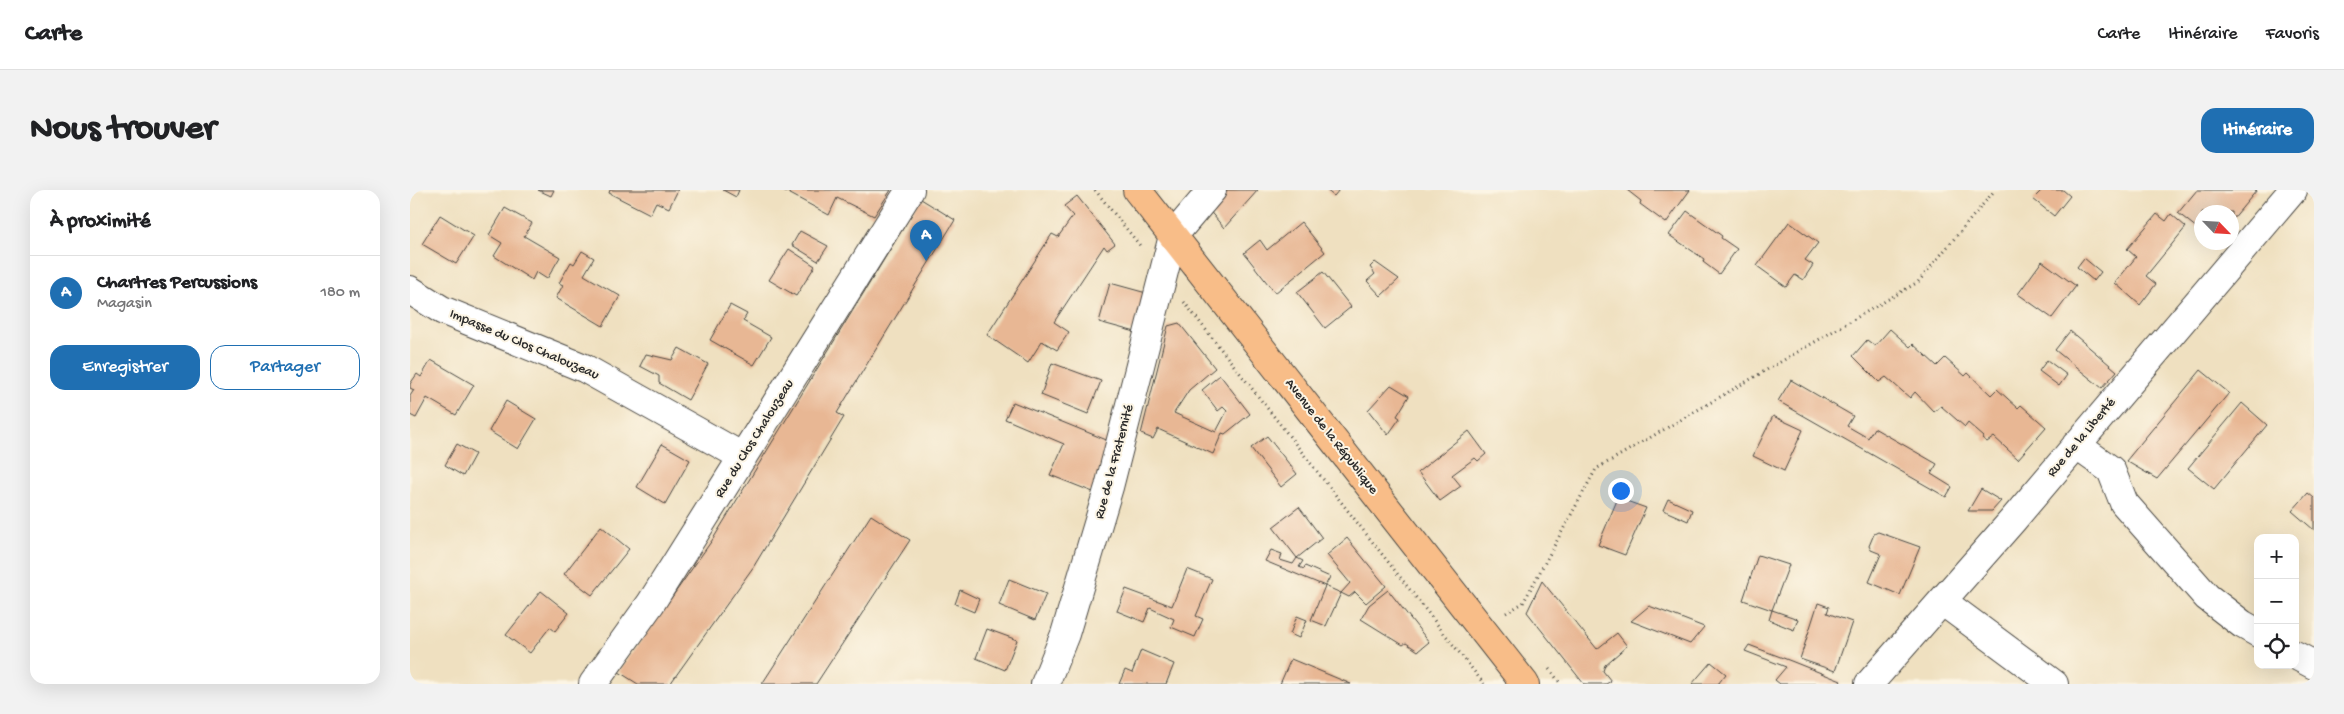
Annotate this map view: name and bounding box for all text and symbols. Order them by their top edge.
text: Carte [25,20,82,49]
text: Carte [2097,24,2140,45]
text: Itinéraire [2168,24,2238,45]
text: Favoris [2266,24,2319,45]
button: Itinéraire [2201,108,2314,153]
text: Nous trouver [30,110,216,151]
north arrow [2194,205,2239,250]
text: À proximité [50,210,151,235]
pin: A [910,220,942,261]
text: Chartres Percussions [97,272,257,295]
text: A [61,284,71,303]
text: 180 m [321,284,360,303]
text: Magasin [97,295,152,314]
street label: Impasse du Clos Chalouzeau [447,306,602,384]
button: Enregistrer [50,345,200,390]
button: Partager [210,345,360,390]
street label: Rue du Clos Chalouzeau [712,376,799,501]
street label: Avenue de la République [1281,376,1382,499]
street label: Rue de la Liberté [2044,394,2121,481]
street label: Rue de la Fraternité [1092,402,1139,521]
your location [1608,478,1634,504]
map controls [2254,534,2299,669]
button: + [2254,534,2299,579]
button: − [2254,579,2299,624]
button: locate [2254,624,2299,669]

